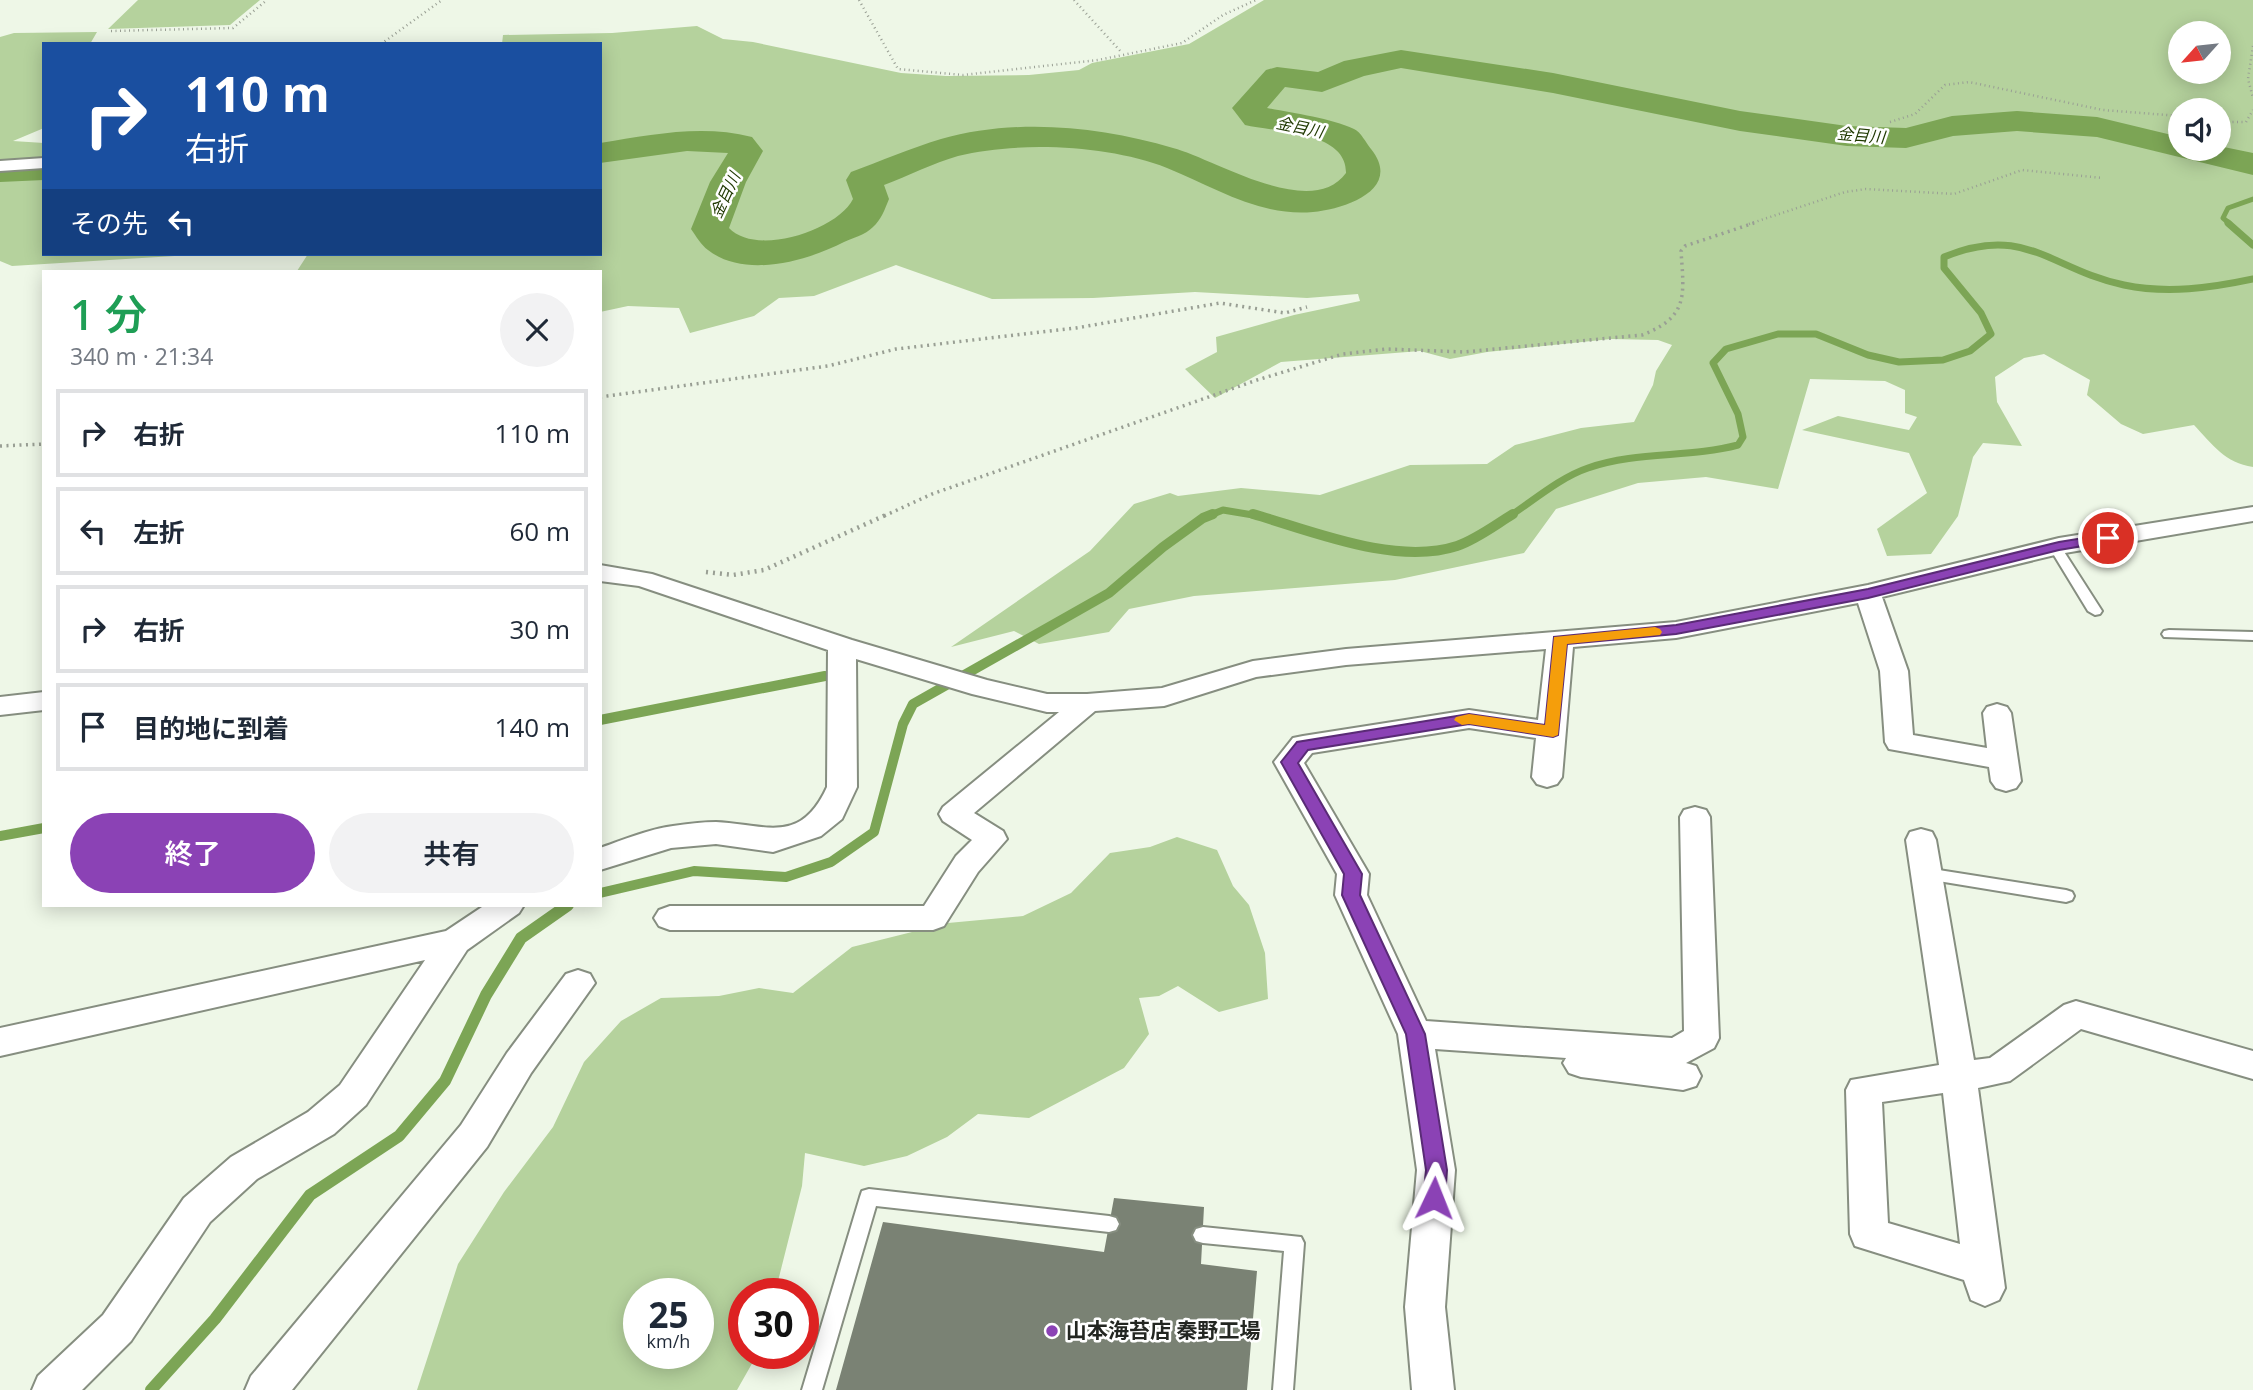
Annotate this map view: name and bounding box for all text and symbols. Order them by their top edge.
north arrow [2168,21,2231,84]
map controls [2168,21,2231,161]
text: 110 m [185,60,330,126]
icon: right [70,70,161,161]
button: sound [2168,98,2231,161]
water label: 金目川 [1274,111,1328,143]
water label: 金目川 [1836,122,1888,148]
text: 右折 [185,126,249,169]
water label: 金目川 [705,167,746,221]
icon: left [162,203,200,241]
text: その先 [70,205,148,241]
text: 1 分 [70,285,147,342]
button: close [500,293,574,367]
text: 340 m · 21:34 [70,340,213,372]
icon: right [74,414,112,452]
text: 110 m [495,415,570,451]
text: 右折 [133,416,185,452]
pin [2078,508,2138,568]
icon: left [74,512,112,550]
text: 60 m [509,513,570,549]
text: 左折 [133,514,185,550]
icon: arrive [2089,519,2127,557]
icon: right [74,610,112,648]
text: 30 m [509,611,570,647]
text: 右折 [133,612,185,648]
icon: arrive [74,708,112,746]
text: 140 m [495,709,570,745]
text: 目的地に到着 [133,710,289,746]
button: 終了 [70,813,315,893]
button: 共有 [329,813,574,893]
position arrow [1397,1161,1471,1235]
speed limit sign: 30 [728,1278,819,1369]
text: 25 [648,1291,689,1338]
place label: 山本海苔店 秦野工場 [1066,1316,1260,1344]
marker: 山本海苔店 秦野工場 [1044,1323,1060,1339]
text: km/h [647,1329,690,1353]

